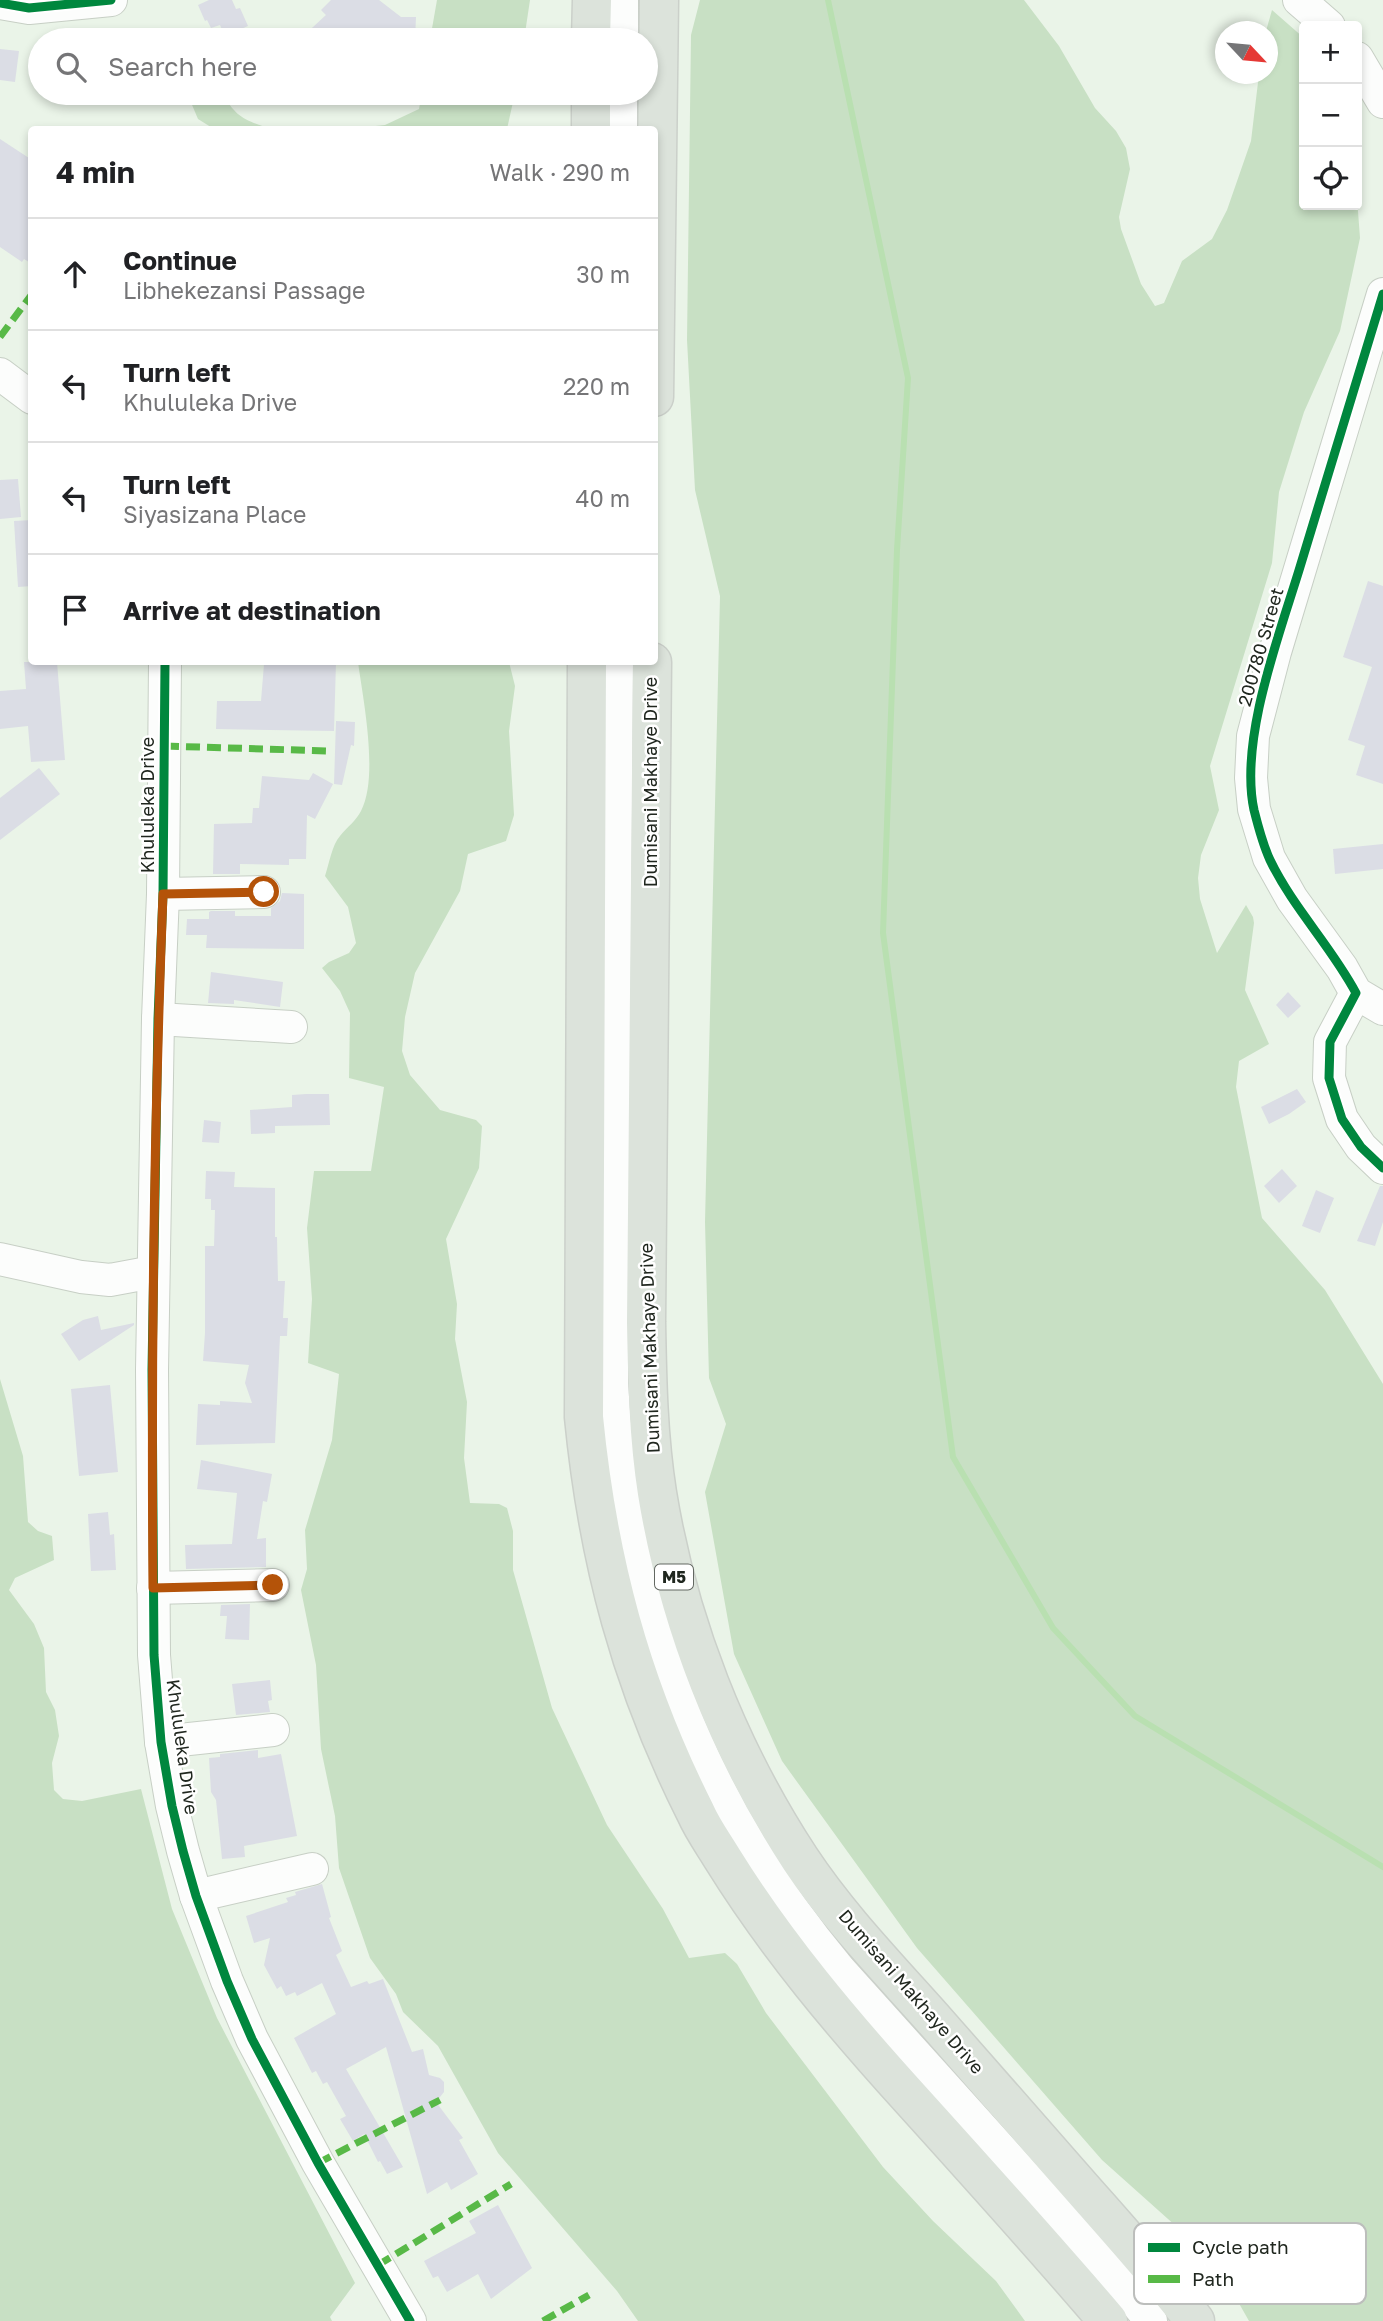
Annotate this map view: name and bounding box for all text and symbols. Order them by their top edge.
north arrow [1215,21,1278,84]
map controls [1299,21,1362,210]
button: + [1299,21,1362,84]
search box [28,28,658,105]
icon: search [52,48,90,86]
text: Search here [108,51,257,82]
button: − [1299,84,1362,147]
button: locate [1299,147,1362,210]
text: 4 min [56,154,135,190]
text: Walk · 290 m [489,158,630,186]
text: Continue [123,245,237,276]
icon: ahead [56,255,94,293]
text: 30 m [576,260,630,288]
text: Libhekezansi Passage [123,276,365,304]
text: Turn left [123,357,231,388]
icon: left [56,367,94,405]
text: 220 m [563,372,630,400]
text: Khululeka Drive [123,388,297,416]
text: Turn left [123,469,231,500]
icon: left [56,479,94,517]
text: 40 m [576,484,630,512]
text: Siyasizana Place [123,500,306,528]
street label: 200780 Street [1233,585,1287,709]
icon: arrive [56,591,94,629]
text: Arrive at destination [123,595,381,626]
street label: Dumisani Makhaye Drive [639,677,661,887]
street label: Khululeka Drive [136,737,158,873]
route start [248,876,279,907]
street label: Dumisani Makhaye Drive [634,1243,664,1454]
road number: M5 [655,1564,693,1590]
route end [257,1569,288,1600]
street label: Khululeka Drive [163,1678,203,1816]
street label: Dumisani Makhaye Drive [834,1905,989,2078]
legend [1134,2223,1366,2304]
text: Cycle path [1192,2235,1289,2258]
text: Path [1192,2267,1234,2290]

